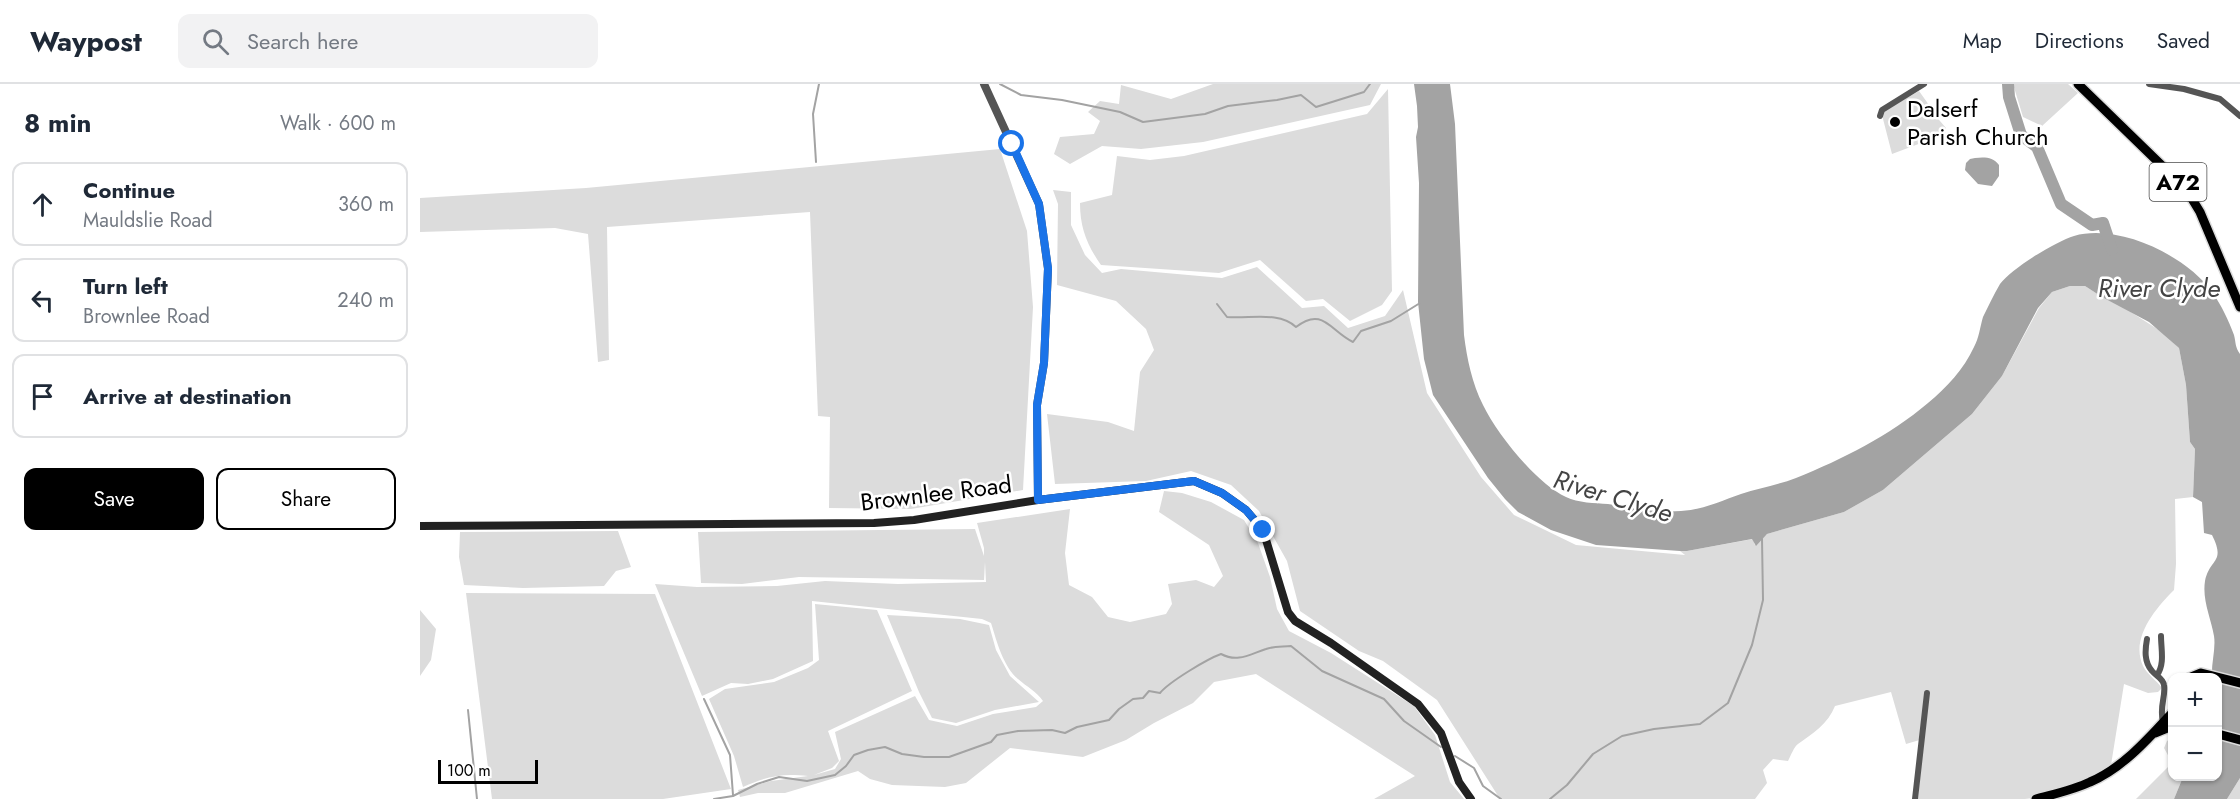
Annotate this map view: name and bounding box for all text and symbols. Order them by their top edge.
search box [178,14,598,68]
text: Waypost [30,21,142,62]
icon: search [199,25,232,58]
text: Search here [247,25,358,57]
text: Map [1963,26,2002,56]
text: Directions [2035,26,2124,56]
text: Saved [2157,26,2210,56]
place label: Dalserf Parish Church [1907,91,2049,154]
text: 8 min [24,104,92,142]
text: Walk · 600 m [280,109,396,138]
marker: Dalserf Parish Church [1888,115,1902,129]
route start [998,130,1024,156]
road number: A72 [2150,163,2206,201]
text: Continue [83,174,175,206]
icon: ahead [26,188,59,221]
text: 360 m [338,190,394,219]
text: Mauldslie Road [83,206,213,235]
water label: River Clyde [2098,269,2220,307]
text: Turn left [83,270,168,302]
icon: left [26,284,59,317]
text: 240 m [337,286,394,315]
text: Brownlee Road [83,302,210,331]
icon: arrive [26,380,59,413]
text: Arrive at destination [83,380,292,412]
water label: River Clyde [1549,460,1677,532]
street label: Brownlee Road [858,466,1014,520]
button: Save [24,468,204,530]
button: Share [216,468,396,530]
route end [1249,516,1275,542]
map controls [2168,673,2222,781]
button: + [2168,673,2222,727]
button: − [2168,727,2222,781]
scale bar [438,757,538,784]
text: 100 m [447,759,491,782]

